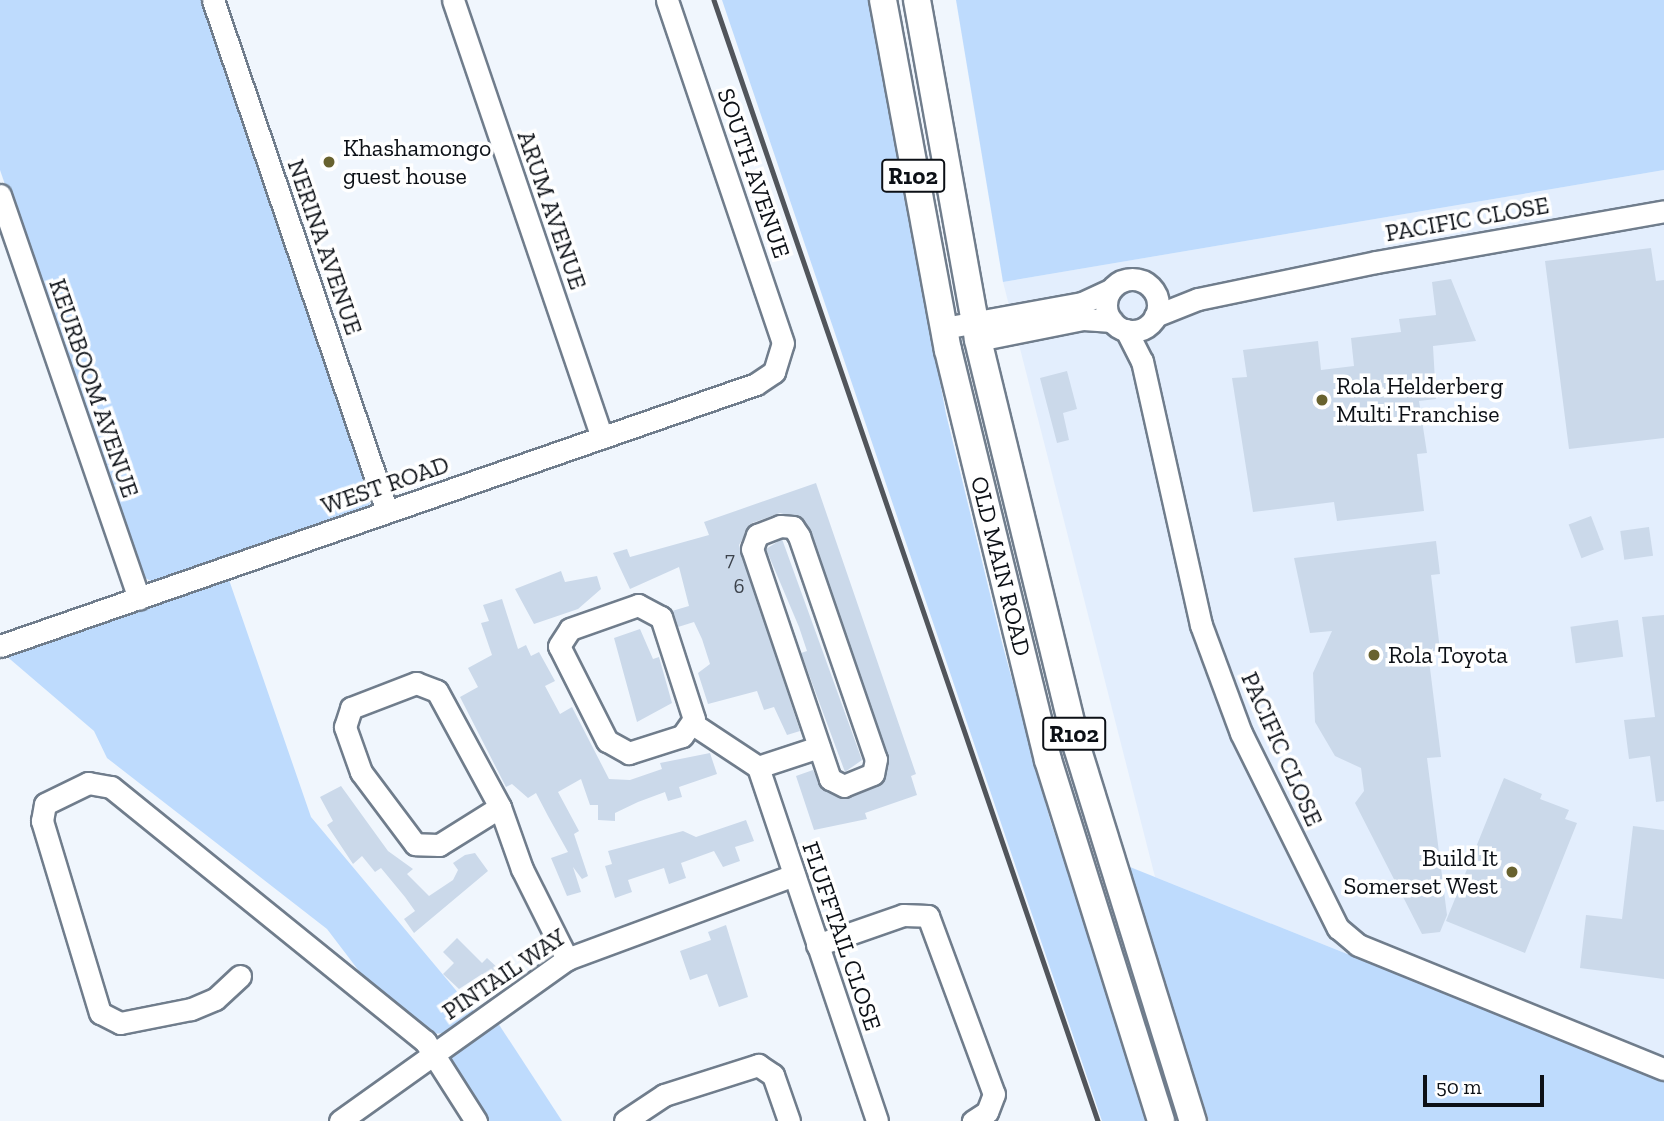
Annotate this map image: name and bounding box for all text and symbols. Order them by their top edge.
street label: SOUTH AVENUE [711,84,797,262]
street label: ARUM AVENUE [511,127,593,293]
place label: Khashamongo guest house [343,134,491,190]
marker: Khashamongo guest house [321,154,337,170]
street label: NERINA AVENUE [281,155,369,339]
road number: R102 [880,156,946,196]
street label: PACIFIC CLOSE [1383,190,1551,248]
street label: KEURBOOM AVENUE [43,275,145,501]
place label: Rola Helderberg Multi Franchise [1336,372,1503,428]
marker: Rola Helderberg Multi Franchise [1314,392,1330,408]
street label: WEST ROAD [317,450,453,520]
street label: OLD MAIN ROAD [965,473,1037,659]
house number: 7 [725,546,735,572]
house number: 6 [733,573,745,599]
place label: Rola Toyota [1388,641,1508,669]
marker: Rola Toyota [1366,647,1382,663]
street label: PACIFIC CLOSE [1235,668,1329,830]
road number: R102 [1041,714,1107,754]
street label: FLUFFTAIL CLOSE [796,838,888,1034]
place label: Build It Somerset West [1343,844,1498,900]
marker: Build It Somerset West [1504,864,1520,880]
street label: PINTAIL WAY [436,922,572,1026]
scale bar [1426,1062,1547,1106]
text: 50 m [1436,1074,1482,1099]

